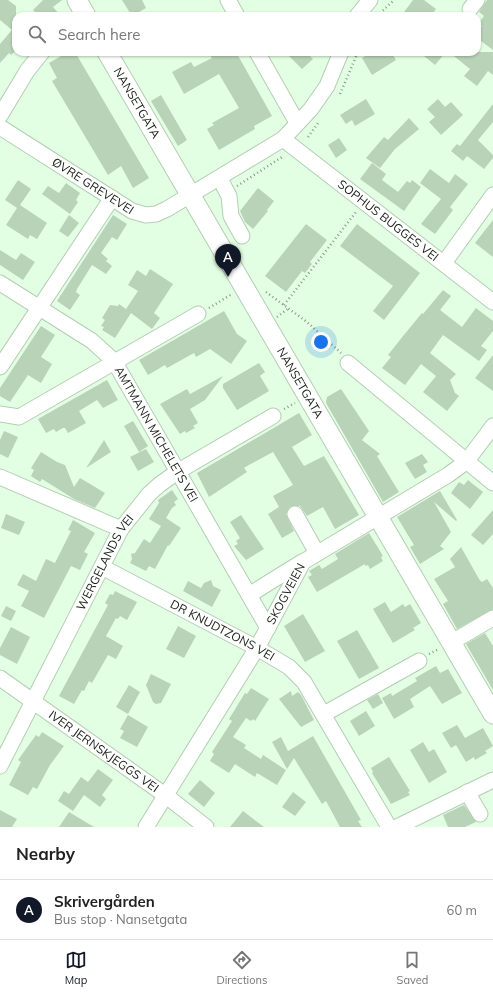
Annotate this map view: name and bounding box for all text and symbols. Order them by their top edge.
search box [12,12,481,56]
icon: search [26,23,48,45]
text: Search here [58,25,140,44]
street label: NANSETGATA [111,64,164,141]
street label: ØVRE GREVEVEI [49,154,137,217]
street label: SOPHUS BUGGES VEI [335,176,442,264]
pin: A [215,244,241,277]
your location [311,332,331,352]
street label: NANSETGATA [274,344,327,421]
street label: AMTMANN MICHELETS VEI [112,363,202,504]
street label: WERGELANDS VEI [73,511,137,613]
street label: SKOGVEIEN [263,560,308,627]
street label: DR KNUDTZONS VEI [168,596,277,664]
street label: IVER JERNSKJEGGS VEI [46,707,162,795]
text: Nearby [16,843,75,864]
text: Skrivergården [54,892,155,911]
text: A [24,902,34,918]
text: 60 m [447,902,477,918]
text: Bus stop · Nansetgata [54,911,187,927]
tab: Map [65,949,87,987]
tab: Directions [217,949,267,987]
tab: Saved [397,949,428,987]

